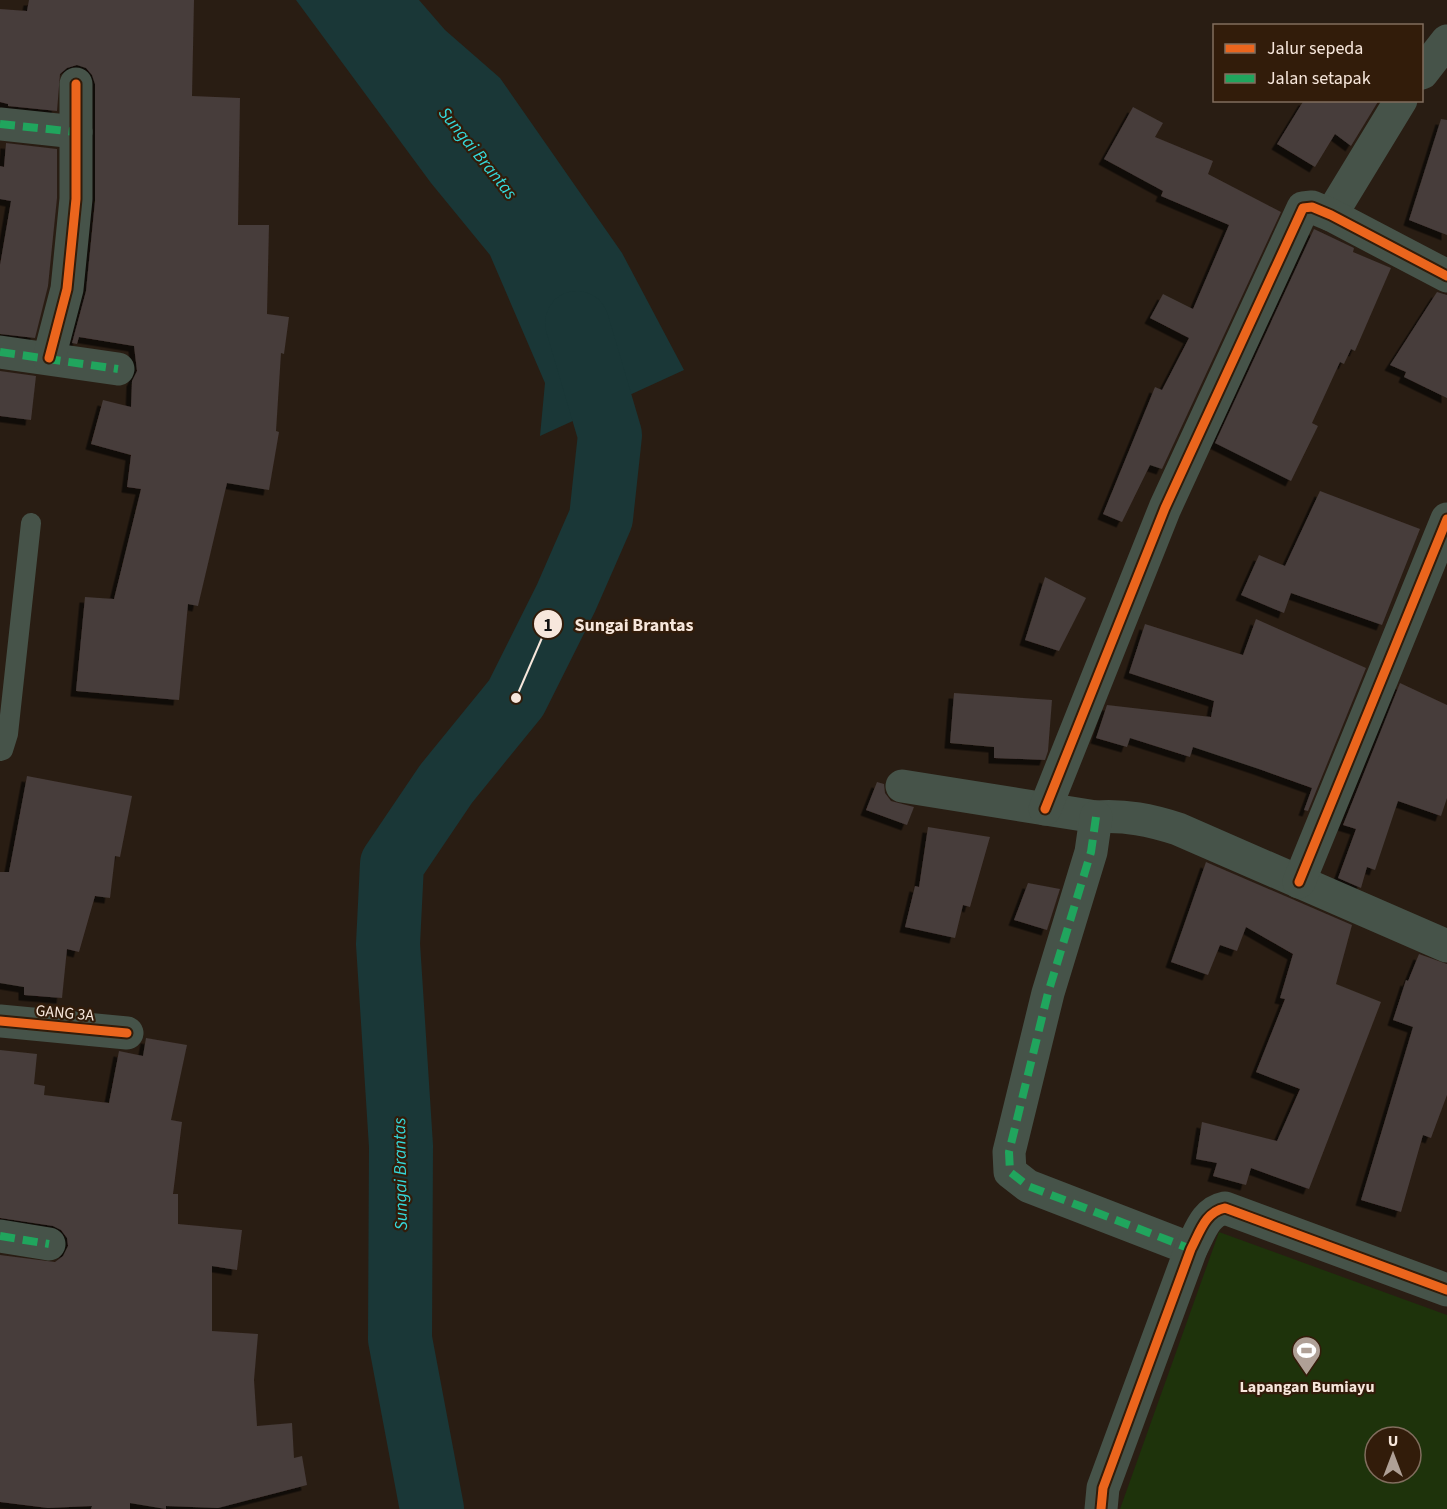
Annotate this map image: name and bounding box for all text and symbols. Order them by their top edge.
legend [1213,24,1423,102]
text: Jalur sepeda [1267,36,1363,61]
text: Jalan setapak [1267,66,1371,91]
water label: Sungai Brantas [432,102,523,205]
callout: Sungai Brantas [533,606,706,642]
text: 1 [543,613,553,638]
text: Sungai Brantas [574,613,694,638]
street label: GANG 3A [35,999,95,1027]
water label: Sungai Brantas [387,1117,414,1231]
sports icon: Lapangan Bumiayu [1291,1334,1323,1376]
place label: Lapangan Bumiayu [1239,1376,1375,1398]
north arrow [1363,1425,1423,1485]
text: U [1388,1430,1398,1452]

